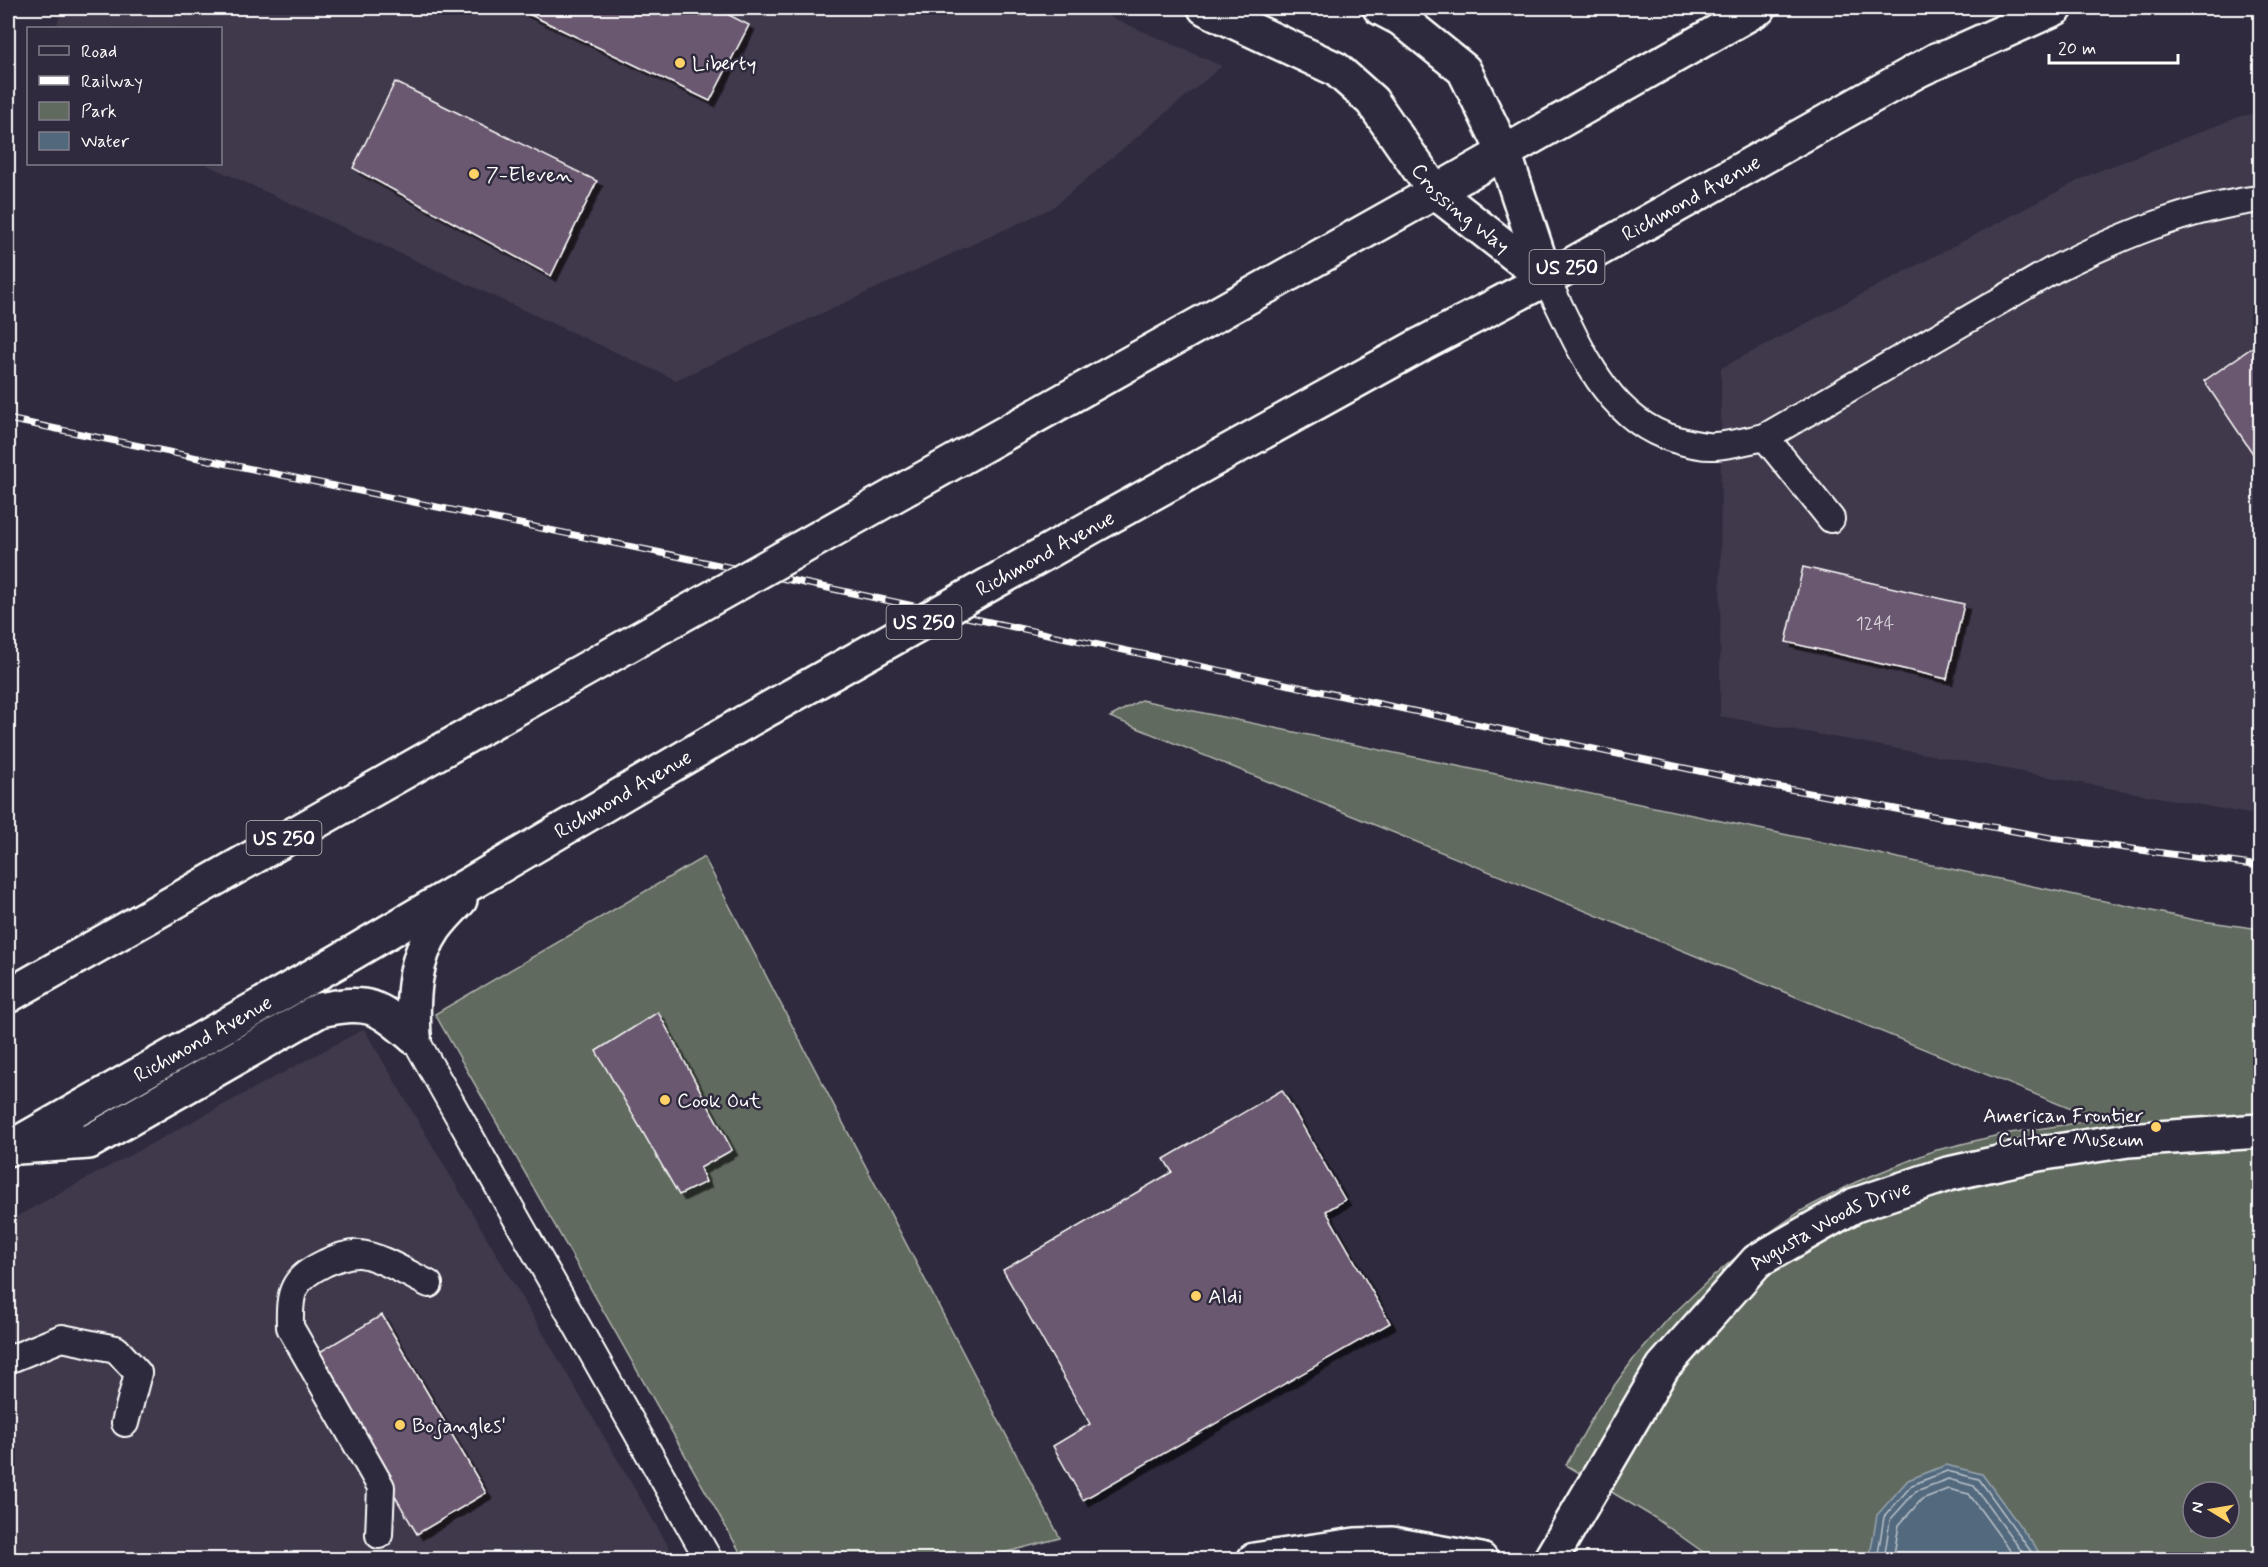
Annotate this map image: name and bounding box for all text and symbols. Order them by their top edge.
legend [27,27,222,165]
scale bar [2049,27,2178,65]
text: 20 m [2058,37,2096,61]
text: Road [81,40,117,64]
place label: Liberty [692,50,756,78]
marker: Liberty [673,56,687,70]
text: Railway [81,70,143,94]
text: Park [81,100,117,124]
text: Water [81,130,130,154]
street label: Richmond Avenue [1617,148,1766,249]
street label: Crossing Way [1404,158,1515,260]
place label: 7-Eleven [486,161,573,189]
marker: 7-Eleven [467,167,481,181]
road number: US 250 [1530,250,1604,284]
street label: Richmond Avenue [971,504,1120,604]
road number: US 250 [886,605,962,639]
house number: 1244 [1856,612,1894,636]
street label: Richmond Avenue [549,743,697,846]
road number: US 250 [246,821,322,855]
street label: Richmond Avenue [129,989,278,1090]
place label: Cook Out [677,1087,762,1115]
marker: Cook Out [658,1093,672,1107]
place label: American Frontier Culture Museum [1983,1102,2144,1154]
marker: American Frontier Culture Museum [2149,1120,2163,1134]
street label: Augusta Woods Drive [1742,1174,1915,1277]
place label: Aldi [1208,1283,1242,1311]
marker: Aldi [1189,1289,1203,1303]
place label: Bojangles' [412,1412,506,1440]
marker: Bojangles' [393,1418,407,1432]
north arrow [2181,1480,2241,1540]
text: N [2186,1500,2209,1515]

